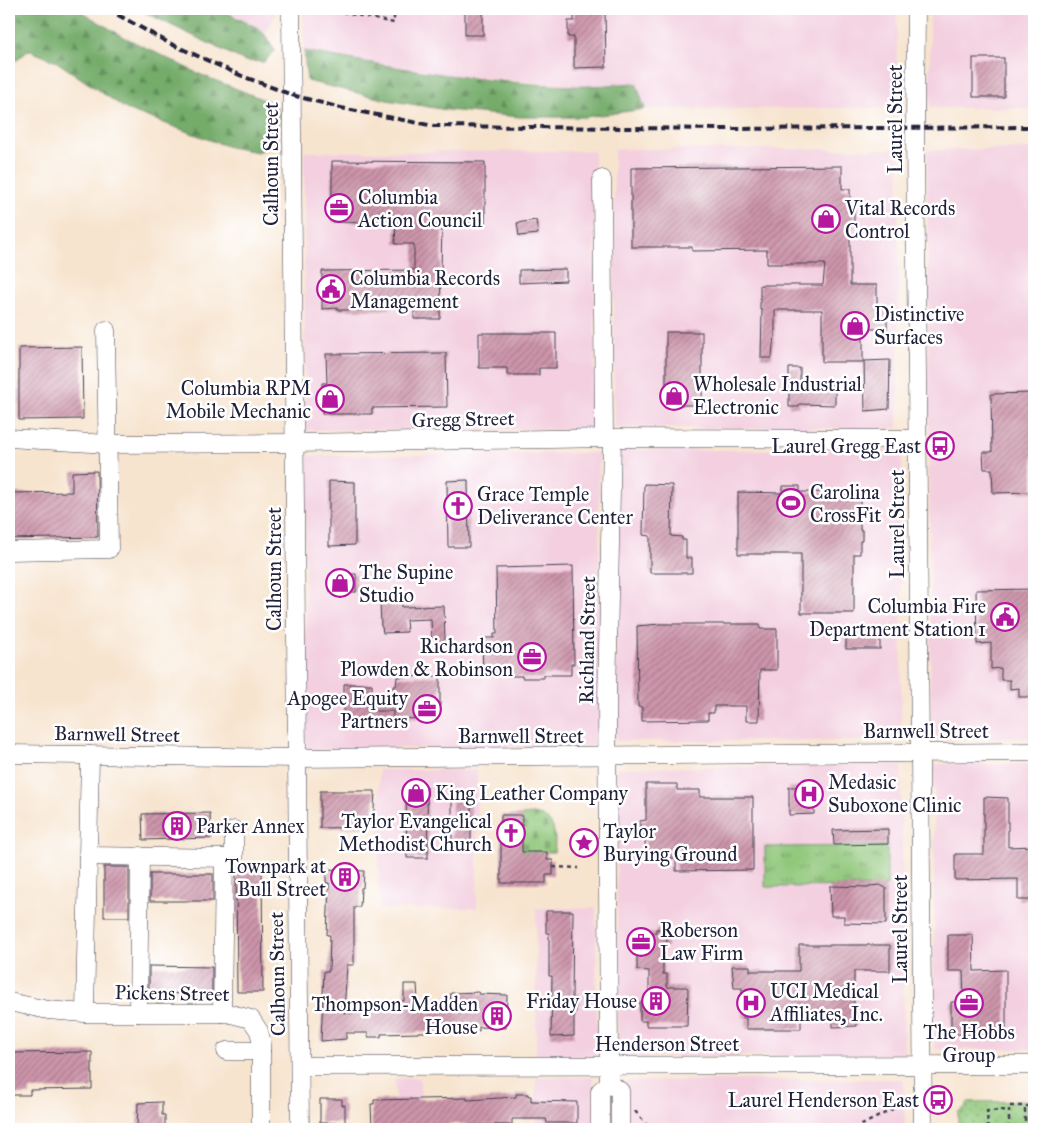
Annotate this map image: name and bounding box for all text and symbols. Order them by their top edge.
street label: Laurel Street [883,65,907,173]
street label: Calhoun Street [259,102,283,226]
place label: Columbia Action Council [357,185,483,232]
office icon: Columbia Action Council [324,193,354,223]
place label: Vital Records Control [844,196,955,243]
shop icon: Vital Records Control [811,204,841,234]
place label: Columbia Records Management [350,266,500,314]
public building icon: Columbia Records Management [316,274,346,304]
place label: Distinctive Surfaces [874,302,964,349]
shop icon: Distinctive Surfaces [840,311,870,341]
place label: Wholesale Industrial Electronic [693,372,863,419]
place label: Columbia RPM Mobile Mechanic [166,376,311,423]
shop icon: Wholesale Industrial Electronic [659,381,689,411]
shop icon: Columbia RPM Mobile Mechanic [315,384,345,414]
street label: Gregg Street [411,406,515,433]
bus stop icon: Laurel Gregg East [925,431,955,461]
place label: Laurel Gregg East [771,434,921,459]
street label: Laurel Street [885,470,909,578]
place label: Carolina CrossFit [810,480,881,527]
place label: Grace Temple Deliverance Center [477,482,633,529]
sports icon: Carolina CrossFit [776,488,806,518]
church icon: Grace Temple Deliverance Center [443,491,473,521]
street label: Calhoun Street [262,507,286,631]
place label: The Supine Studio [359,560,453,607]
shop icon: The Supine Studio [325,568,355,598]
street label: Richland Street [574,576,600,704]
place label: Columbia Fire Department Station 1 [809,594,986,641]
public building icon: Columbia Fire Department Station 1 [990,602,1020,632]
place label: Richardson Plowden & Robinson [340,634,513,681]
office icon: Richardson Plowden & Robinson [517,642,547,672]
place label: Apogee Equity Partners [287,686,409,733]
office icon: Apogee Equity Partners [412,694,442,724]
street label: Barnwell Street [863,719,989,743]
street label: Barnwell Street [54,721,180,747]
street label: Barnwell Street [458,724,584,748]
place label: Medasic Suboxone Clinic [828,770,962,817]
shop icon: King Leather Company [401,778,431,808]
hospital icon: Medasic Suboxone Clinic [794,779,824,809]
place label: King Leather Company [435,781,628,806]
place label: Taylor Evangelical Methodist Church [338,809,493,856]
building icon: Parker Annex [162,811,192,841]
place label: Parker Annex [196,814,305,838]
church icon: Taylor Evangelical Methodist Church [496,818,526,848]
place label: Taylor Burying Ground [603,819,737,867]
place icon: Taylor Burying Ground [569,828,599,858]
place label: Townpark at Bull Street [225,854,326,901]
building icon: Townpark at Bull Street [330,862,360,892]
street label: Laurel Street [888,875,912,983]
street label: Calhoun Street [264,912,290,1036]
place label: Roberson Law Firm [660,918,744,965]
office icon: Roberson Law Firm [626,927,656,957]
place label: UCI Medical Affiliates, Inc. [769,979,883,1026]
street label: Pickens Street [114,980,230,1006]
building icon: Friday House [641,986,671,1016]
hospital icon: UCI Medical Affiliates, Inc. [736,988,766,1018]
office icon: The Hobbs Group [954,988,984,1018]
place label: Friday House [526,989,637,1013]
place label: Thompson-Madden House [311,992,478,1039]
building icon: Thompson-Madden House [482,1001,512,1031]
place label: The Hobbs Group [923,1020,1015,1067]
street label: Henderson Street [595,1032,739,1056]
bus stop icon: Laurel Henderson East [923,1085,953,1115]
place label: Laurel Henderson East [728,1088,919,1112]

